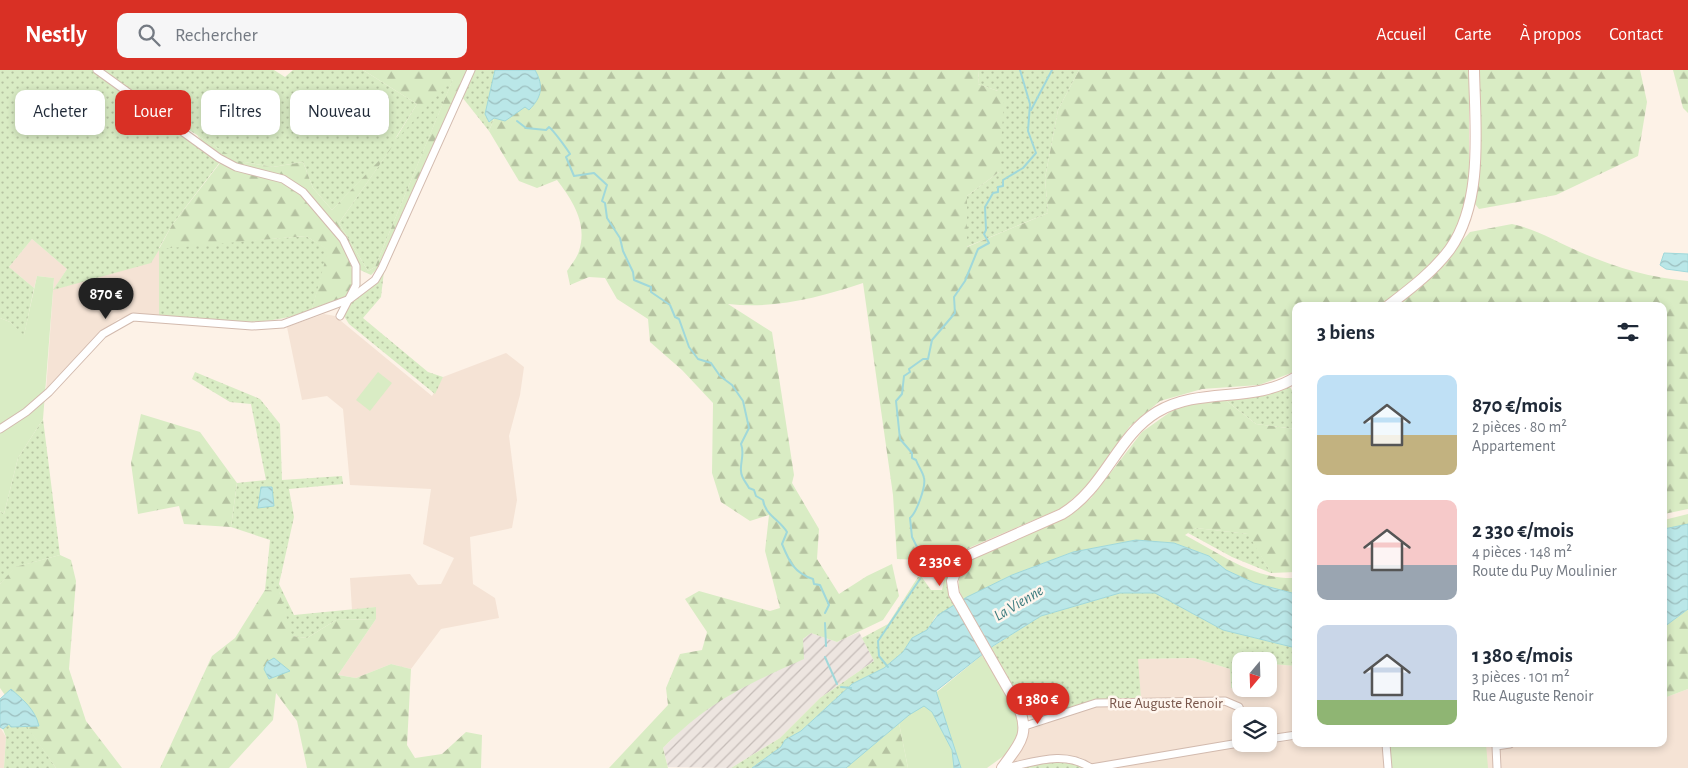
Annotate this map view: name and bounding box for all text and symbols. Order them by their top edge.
search box [117,13,467,58]
icon: search [135,21,163,49]
text: Nestly [25,23,87,47]
text: Rechercher [175,26,258,45]
text: Accueil [1376,26,1427,44]
text: Carte [1455,26,1492,44]
text: À propos [1520,26,1581,44]
text: Contact [1609,26,1663,44]
chip: Acheter [15,90,105,135]
chip: Louer [115,90,191,135]
chip: Filtres [201,90,280,135]
chip: Nouveau [290,90,389,135]
pin: 870 € [71,278,141,320]
text: 870 € [89,286,123,302]
icon: filters [1614,318,1642,346]
text: 3 biens [1317,322,1375,343]
icon: home [1357,395,1417,455]
text: 870 €/mois [1472,395,1562,416]
text: 2 pièces · 80 m² [1472,419,1567,435]
text: Appartement [1472,438,1555,454]
icon: home [1357,520,1417,580]
text: 2 330 €/mois [1472,520,1574,541]
pin: 2 330 € [894,544,986,587]
text: 4 pièces · 148 m² [1472,544,1572,560]
text: 2 330 € [919,553,961,569]
text: Route du Puy Moulinier [1472,563,1617,579]
water label: La Vienne [991,582,1046,624]
icon: home [1357,645,1417,705]
text: 1 380 €/mois [1472,645,1573,666]
north arrow [1232,652,1278,698]
map controls [1232,652,1277,752]
text: 3 pièces · 101 m² [1472,669,1570,685]
pin: 1 380 € [992,682,1084,725]
text: Rue Auguste Renoir [1472,688,1593,704]
text: 1 380 € [1017,691,1059,707]
street label: Rue Auguste Renoir [1109,696,1223,711]
button: layers [1232,707,1277,752]

